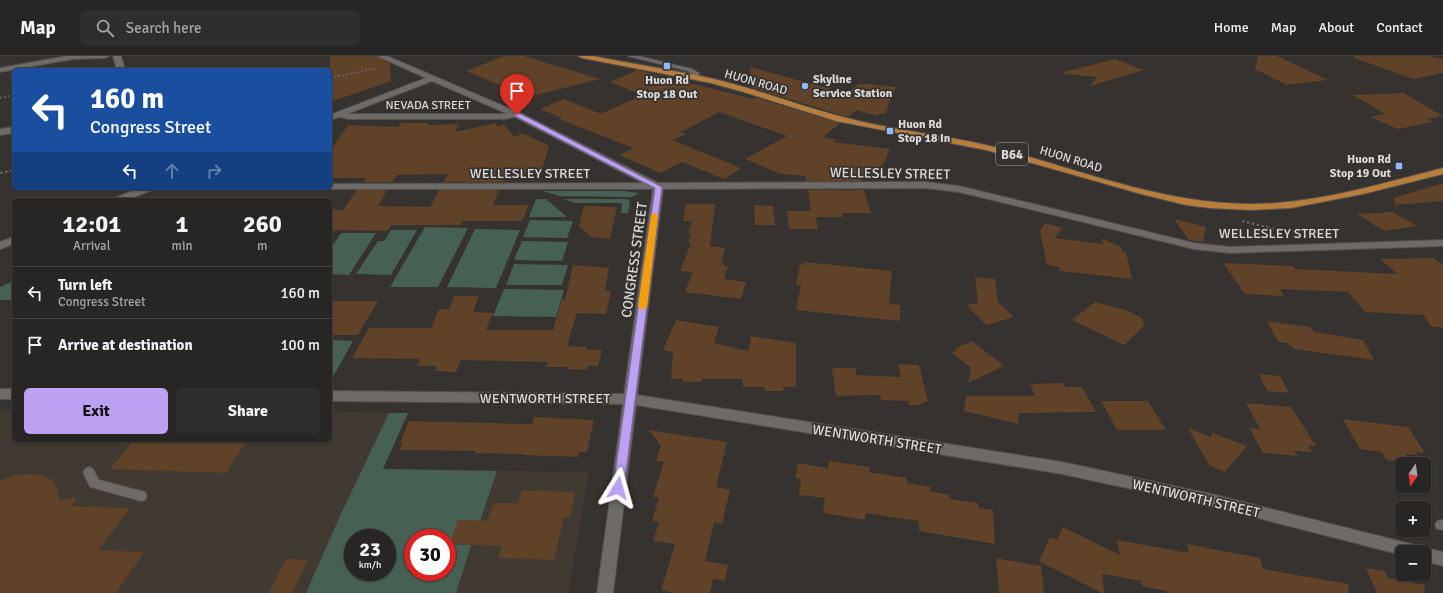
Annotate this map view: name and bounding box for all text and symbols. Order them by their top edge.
search box [80,10,360,46]
text: Map [20,16,56,40]
icon: search [94,17,116,39]
text: Search here [126,19,201,37]
text: Home [1214,19,1249,36]
text: Map [1271,19,1296,36]
text: About [1318,19,1354,36]
text: Contact [1376,19,1423,36]
marker: Huon Rd Stop 18 Out [662,61,672,71]
street label: HUON ROAD [723,66,789,99]
place label: Skyline Service Station [813,72,893,101]
place label: Huon Rd Stop 18 Out [636,73,698,102]
pin [500,74,534,115]
icon: arrive [506,80,528,102]
marker: Skyline Service Station [800,81,810,91]
text: 160 m [90,82,164,116]
icon: left [24,84,76,136]
street label: NEVADA STREET [385,98,471,113]
text: Congress Street [90,116,211,138]
place label: Huon Rd Stop 18 In [898,117,951,146]
marker: Huon Rd Stop 18 In [885,126,895,136]
road number: B64 [996,143,1028,165]
street label: HUON ROAD [1038,143,1104,176]
place label: Huon Rd Stop 19 Out [1330,152,1392,181]
icon: left [119,160,141,182]
icon: ahead [161,160,183,182]
icon: right [203,160,225,182]
marker: Huon Rd Stop 19 Out [1394,161,1404,171]
street label: WELLESLEY STREET [830,164,950,183]
street label: WELLESLEY STREET [470,165,590,182]
street label: CONGRESS STREET [618,201,651,319]
text: 12:01 [62,209,121,239]
text: 1 [176,209,188,239]
text: 260 [243,209,282,239]
street label: WELLESLEY STREET [1219,225,1339,242]
text: Arrival [73,238,110,254]
text: min [172,238,193,254]
text: m [257,238,267,254]
text: Turn left [58,276,112,294]
icon: left [24,282,46,304]
text: 160 m [280,284,320,302]
text: Congress Street [58,294,146,310]
icon: arrive [24,334,46,356]
text: Arrive at destination [58,336,193,354]
text: 100 m [280,336,320,354]
button: Exit [24,388,168,434]
button: Share [176,388,320,434]
street label: WENTWORTH STREET [480,390,610,407]
street label: WENTWORTH STREET [811,421,943,458]
north arrow [1395,457,1431,493]
map controls [1395,457,1431,581]
position arrow [597,467,639,509]
street label: WENTWORTH STREET [1130,476,1261,521]
button: + [1395,501,1431,537]
speed limit sign: 30 [404,529,456,581]
text: 23 [359,537,381,562]
button: − [1395,545,1431,581]
text: km/h [359,559,381,571]

